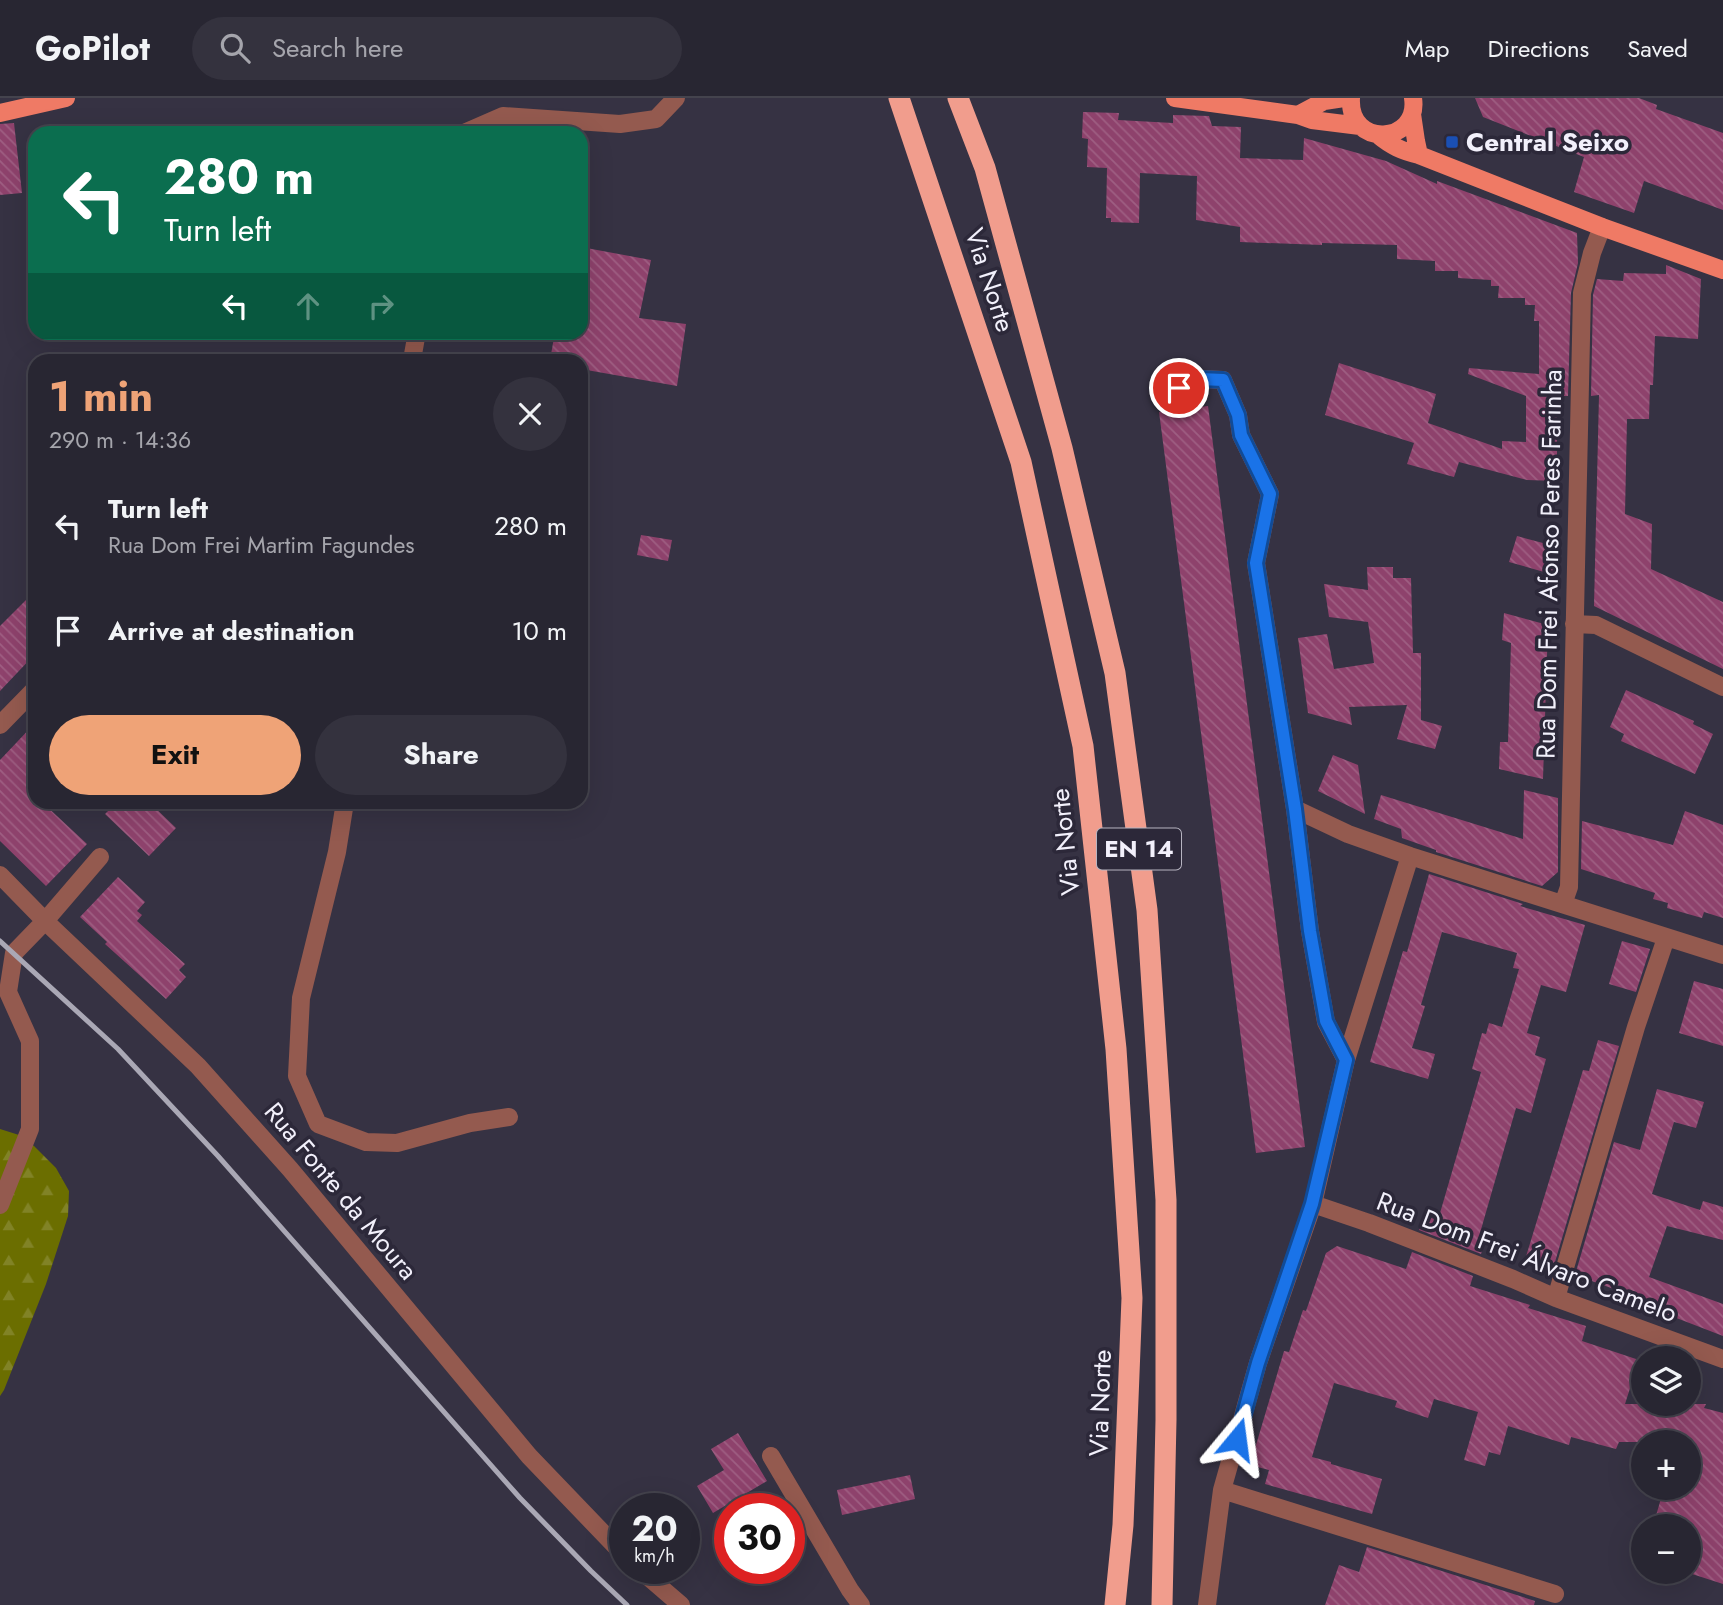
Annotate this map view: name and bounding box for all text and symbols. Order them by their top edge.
search box [192,17,682,80]
text: GoPilot [35,25,150,72]
icon: search [216,29,254,67]
text: Search here [272,29,403,67]
text: Map [1405,31,1450,66]
text: Directions [1488,31,1589,66]
text: Saved [1627,31,1688,66]
place label: Central Seixo [1466,123,1629,161]
marker: Central Seixo [1444,134,1460,150]
text: 280 m [164,142,314,212]
icon: left [49,154,140,245]
text: Turn left [164,207,271,253]
street label: Via Norte [955,223,1025,337]
icon: left [216,287,254,325]
icon: ahead [289,287,327,325]
icon: right [362,287,400,325]
pin [1149,358,1209,418]
text: 1 min [49,366,153,427]
icon: arrive [1160,369,1198,407]
street label: Rua Dom Frei Afonso Peres Farinha [1527,369,1571,759]
button: close [493,377,567,451]
text: 290 m · 14:36 [49,423,191,457]
text: Turn left [108,490,208,528]
icon: left [49,507,87,545]
text: 280 m [494,507,567,545]
text: Rua Dom Frei Martim Fagundes [108,528,415,562]
icon: arrive [49,612,87,650]
text: Arrive at destination [108,612,355,650]
text: 10 m [512,612,567,650]
button: Exit [49,715,301,795]
button: Share [315,715,567,795]
street label: Via Norte [1041,787,1089,897]
road number: EN 14 [1097,828,1181,870]
street label: Rua Fonte da Moura [255,1094,427,1288]
street label: Rua Dom Frei Álvaro Camelo [1371,1182,1683,1332]
map controls [1631,1346,1701,1584]
button: layers [1631,1346,1701,1416]
street label: Via Norte [1079,1349,1121,1457]
position arrow [1200,1402,1274,1476]
button: + [1631,1430,1701,1500]
speed limit sign: 30 [714,1493,805,1584]
text: 20 [631,1504,678,1554]
button: − [1631,1514,1701,1584]
text: km/h [634,1543,675,1569]

